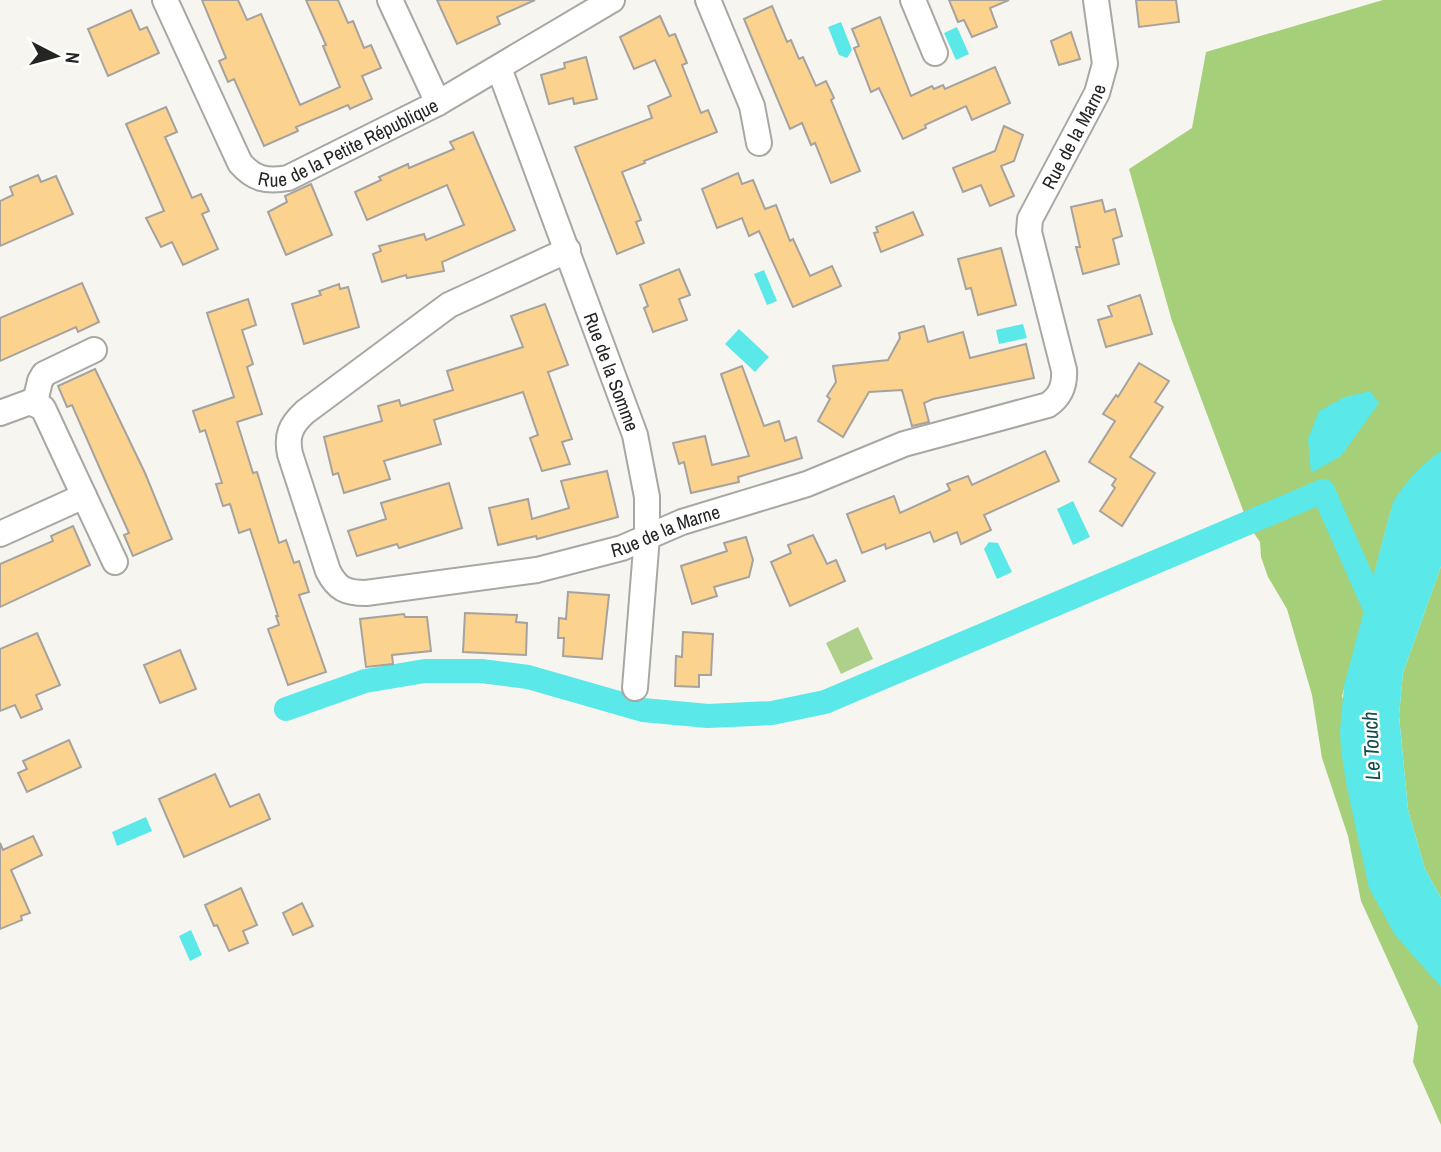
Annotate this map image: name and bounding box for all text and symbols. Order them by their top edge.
north arrow [21,21,91,91]
text: N [59,51,86,65]
street label: Rue de la Marne [1035,81,1112,193]
street label: Rue de la Petite République [256,92,442,193]
street label: Rue de la Somme [578,309,645,435]
street label: Rue de la Marne [608,498,723,563]
water label: Le Touch [1355,711,1387,781]

